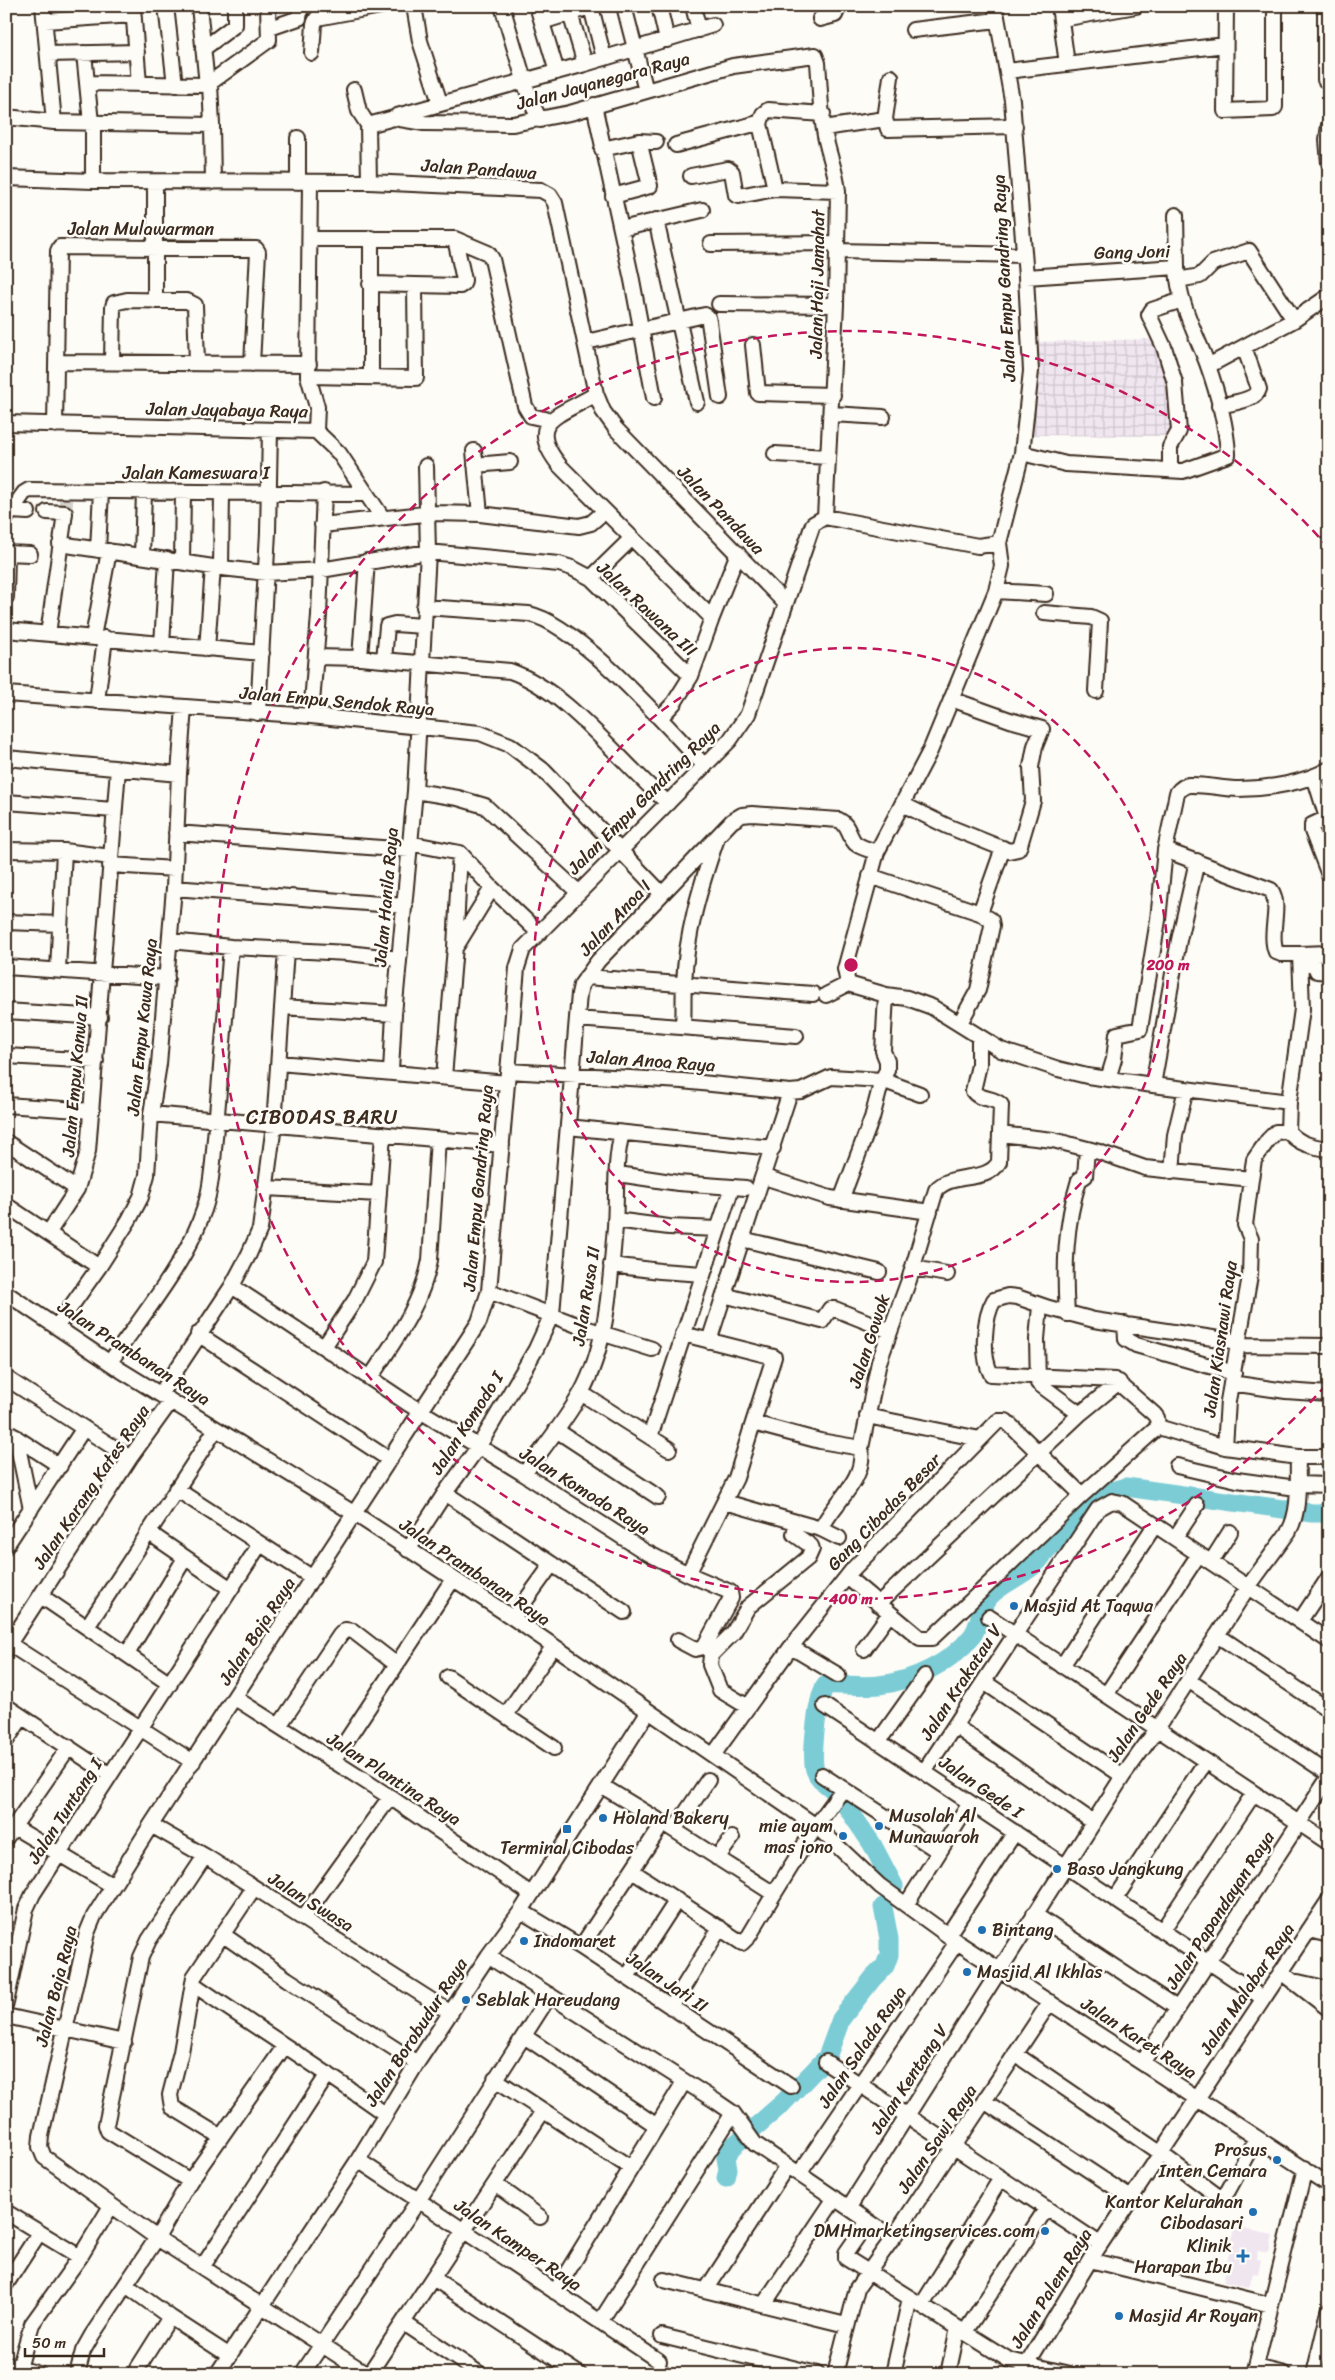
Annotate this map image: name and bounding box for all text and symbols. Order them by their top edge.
street label: Jalan Jayanegara Raya [512,42,693,120]
street label: Jalan Pandawa [419,149,539,189]
street label: Jalan Empu Gandring Raya [983,174,1025,383]
street label: Jalan Haji Jamahat [800,209,834,360]
street label: Jalan Mulawarman [67,213,215,245]
street label: Gang Joni [1094,235,1171,269]
street label: Jalan Jayabaya Raya [145,393,309,427]
street label: Jalan Kameswara I [121,457,271,489]
street label: Jalan Pandawa [669,457,773,563]
street label: Jalan Rawana III [588,553,705,665]
street label: Jalan Empu Sendok Raya [237,676,436,725]
street label: Jalan Empu Gandring Raya [559,713,729,883]
street label: Jalan Hanila Raya [364,826,408,969]
street label: Jalan Anoa I [570,872,660,965]
street label: Jalan Empu Kawa Raya [117,937,167,1118]
text: 200 m [1145,952,1190,978]
centre of rings [842,956,860,974]
street label: Jalan Empu Kanwa II [52,993,98,1159]
street label: Jalan Anoa Raya [585,1040,716,1081]
street label: Jalan Empu Gandring Raya [453,1083,503,1294]
district label: CIBODAS BARU [246,1100,398,1135]
street label: Jalan Rusa II [562,1243,610,1349]
street label: Jalan Kiasnawi Raya [1193,1258,1247,1420]
street label: Jalan Gowok [838,1289,899,1393]
street label: Jalan Prambanan Raya [50,1291,217,1415]
street label: Jalan Komodo I [421,1363,514,1482]
street label: Jalan Karang Kates Raya [23,1397,159,1577]
street label: Jalan Komodo Raya [512,1437,657,1544]
street label: Gang Cibodas Besar [819,1444,950,1579]
street label: Jalan Prambanan Raya [392,1509,557,1635]
street label: Jalan Baja Raya [209,1570,304,1692]
text: 400 m [828,1586,873,1612]
place label: Masjid At Taqwa [1024,1590,1154,1622]
marker: Masjid At Taqwa [1008,1600,1020,1612]
street label: Jalan Krakatau V [911,1617,1011,1748]
street label: Jalan Gede Raya [1098,1645,1196,1770]
street label: Jalan Plantina Raya [319,1723,468,1835]
street label: Jalan Gede I [931,1746,1031,1828]
street label: Jalan Tuntang I [18,1750,112,1871]
place label: Musolah Al Munawaroh [889,1800,980,1853]
place label: Holand Bakery [613,1802,730,1834]
place label: mie ayam mas jono [759,1810,833,1863]
marker: Holand Bakery [597,1812,609,1824]
marker: Musolah Al Munawaroh [873,1820,885,1832]
marker: Terminal Cibodas [561,1823,573,1835]
street label: Jalan Papandayan Raya [1156,1824,1284,1996]
marker: mie ayam mas jono [837,1830,849,1842]
place label: Terminal Cibodas [500,1832,635,1864]
place label: Baso Jangkung [1067,1853,1184,1885]
street label: Jalan Swasa [261,1862,360,1941]
marker: Baso Jangkung [1051,1863,1063,1875]
place label: Bintang [992,1914,1054,1946]
street label: Jalan Malabar Raya [1190,1916,1303,2063]
street label: Jalan Baja Raya [25,1922,86,2051]
marker: Bintang [976,1924,988,1936]
place label: Indomaret [533,1925,616,1957]
marker: Indomaret [518,1935,530,1947]
street label: Jalan Jati II [619,1942,715,2022]
street label: Jalan Borobudur Raya [355,1950,477,2114]
place label: Masjid Al Ikhlas [977,1956,1103,1988]
marker: Masjid Al Ikhlas [961,1966,973,1978]
street label: Jalan Salada Raya [808,1979,915,2116]
place label: Seblak Hareudang [476,1984,620,2016]
street label: Jalan Karet Raya [1074,1988,1204,2088]
marker: Seblak Hareudang [460,1994,472,2006]
street label: Jalan Kentang V [861,2017,957,2142]
street label: Jalan Sawi Raya [888,2078,986,2201]
place label: Prosus Inten Cemara [1158,2134,1268,2187]
marker: Prosus Inten Cemara [1271,2154,1283,2166]
place label: Kantor Kelurahan Cibodasari [1105,2186,1244,2239]
street label: Jalan Kamper Raya [447,2190,589,2300]
marker: Kantor Kelurahan Cibodasari [1247,2206,1259,2218]
place label: DMHmarketingservices.com [814,2215,1035,2247]
street label: Jalan Palem Raya [1001,2222,1101,2355]
marker: DMHmarketingservices.com [1039,2225,1051,2237]
place label: Klinik Harapan Ibu [1134,2230,1232,2283]
marker: Klinik Harapan Ibu [1236,2249,1250,2263]
place label: Masjid Ar Royan [1129,2300,1258,2332]
marker: Masjid Ar Royan [1113,2310,1125,2322]
scale bar [25,2325,104,2357]
text: 50 m [32,2330,67,2356]

